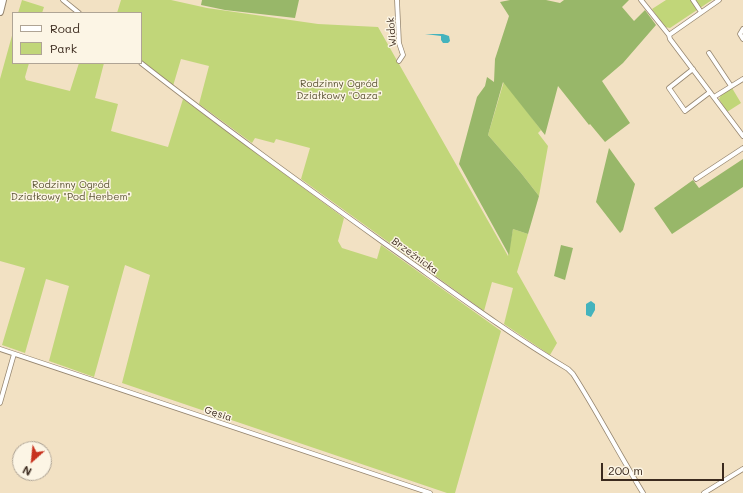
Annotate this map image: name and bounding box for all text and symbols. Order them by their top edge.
legend [12,12,142,64]
street label: Widok [385,17,399,47]
text: Road [50,20,80,36]
text: Park [50,40,77,56]
park label: Rodzinny Ogród Działkowy "Oaza" [296,78,382,102]
park label: Rodzinny Ogród Działkowy "Pod Herbem" [11,179,131,202]
street label: Brzeźnicka [389,235,441,277]
street label: Gęsia [203,404,233,424]
north arrow [12,441,52,481]
scale bar [603,455,726,481]
text: 200 m [608,462,643,478]
text: N [20,463,34,480]

